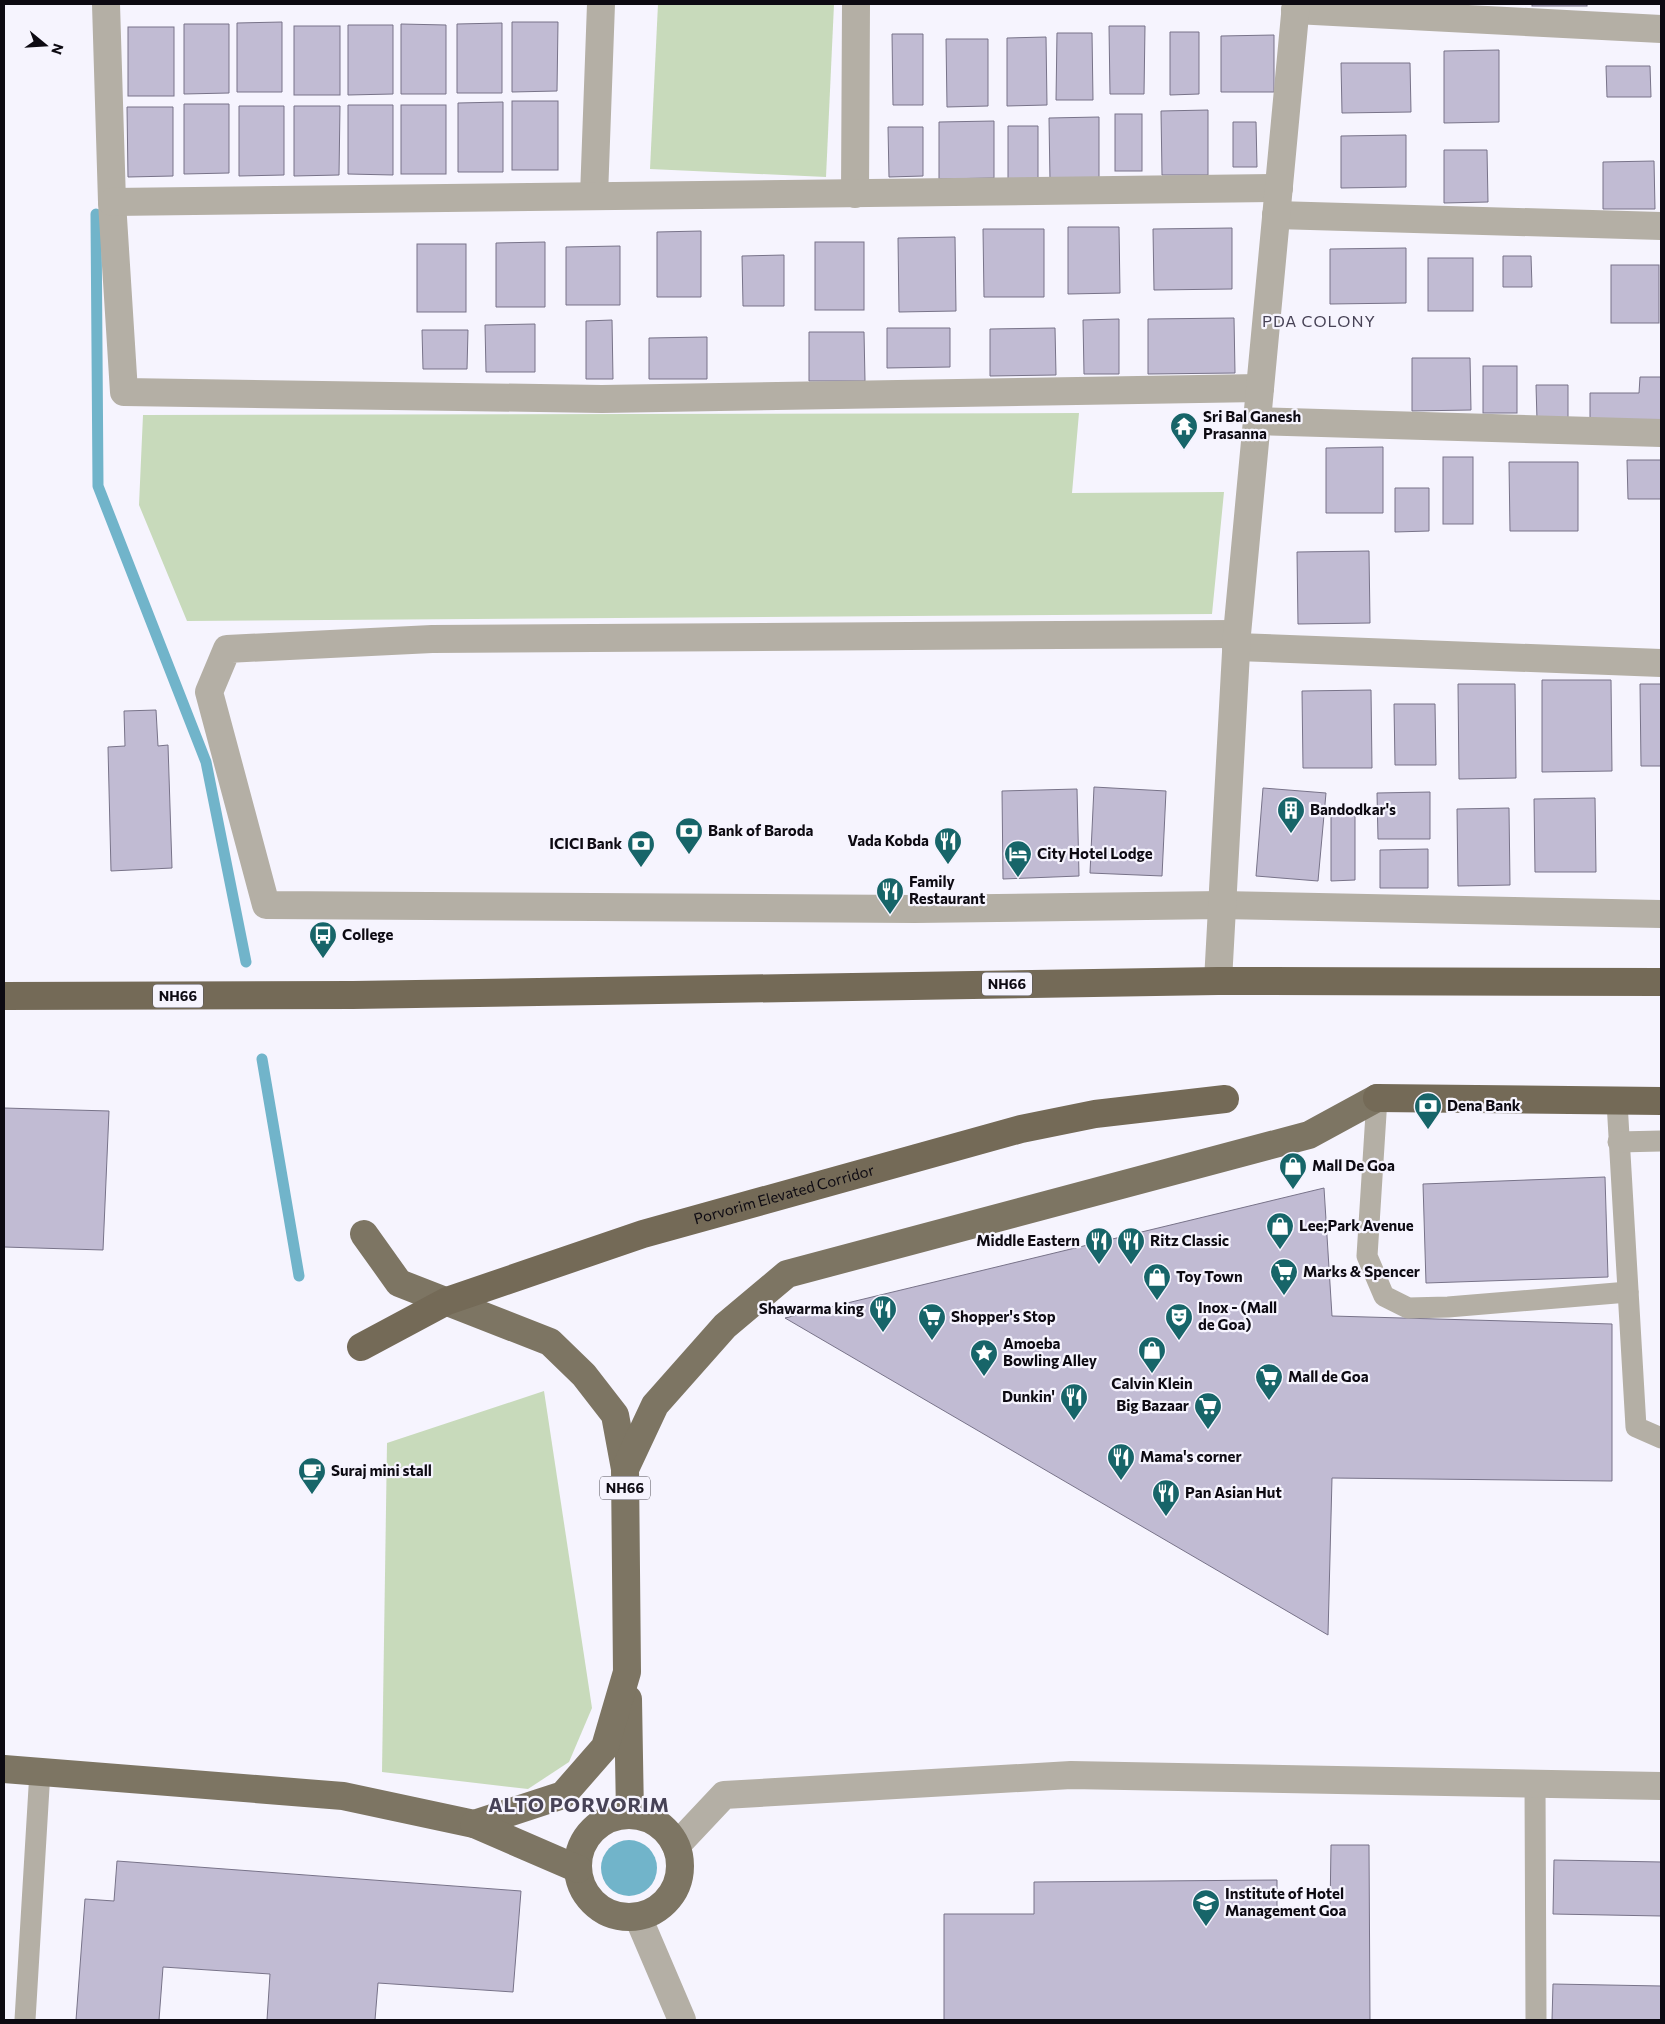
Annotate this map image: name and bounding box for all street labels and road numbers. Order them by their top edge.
road number: NH66 [982,972,1032,996]
road number: NH66 [153,984,203,1008]
street label: Porvorim Elevated Corridor [691,1160,876,1227]
road number: NH66 [600,1476,650,1500]

